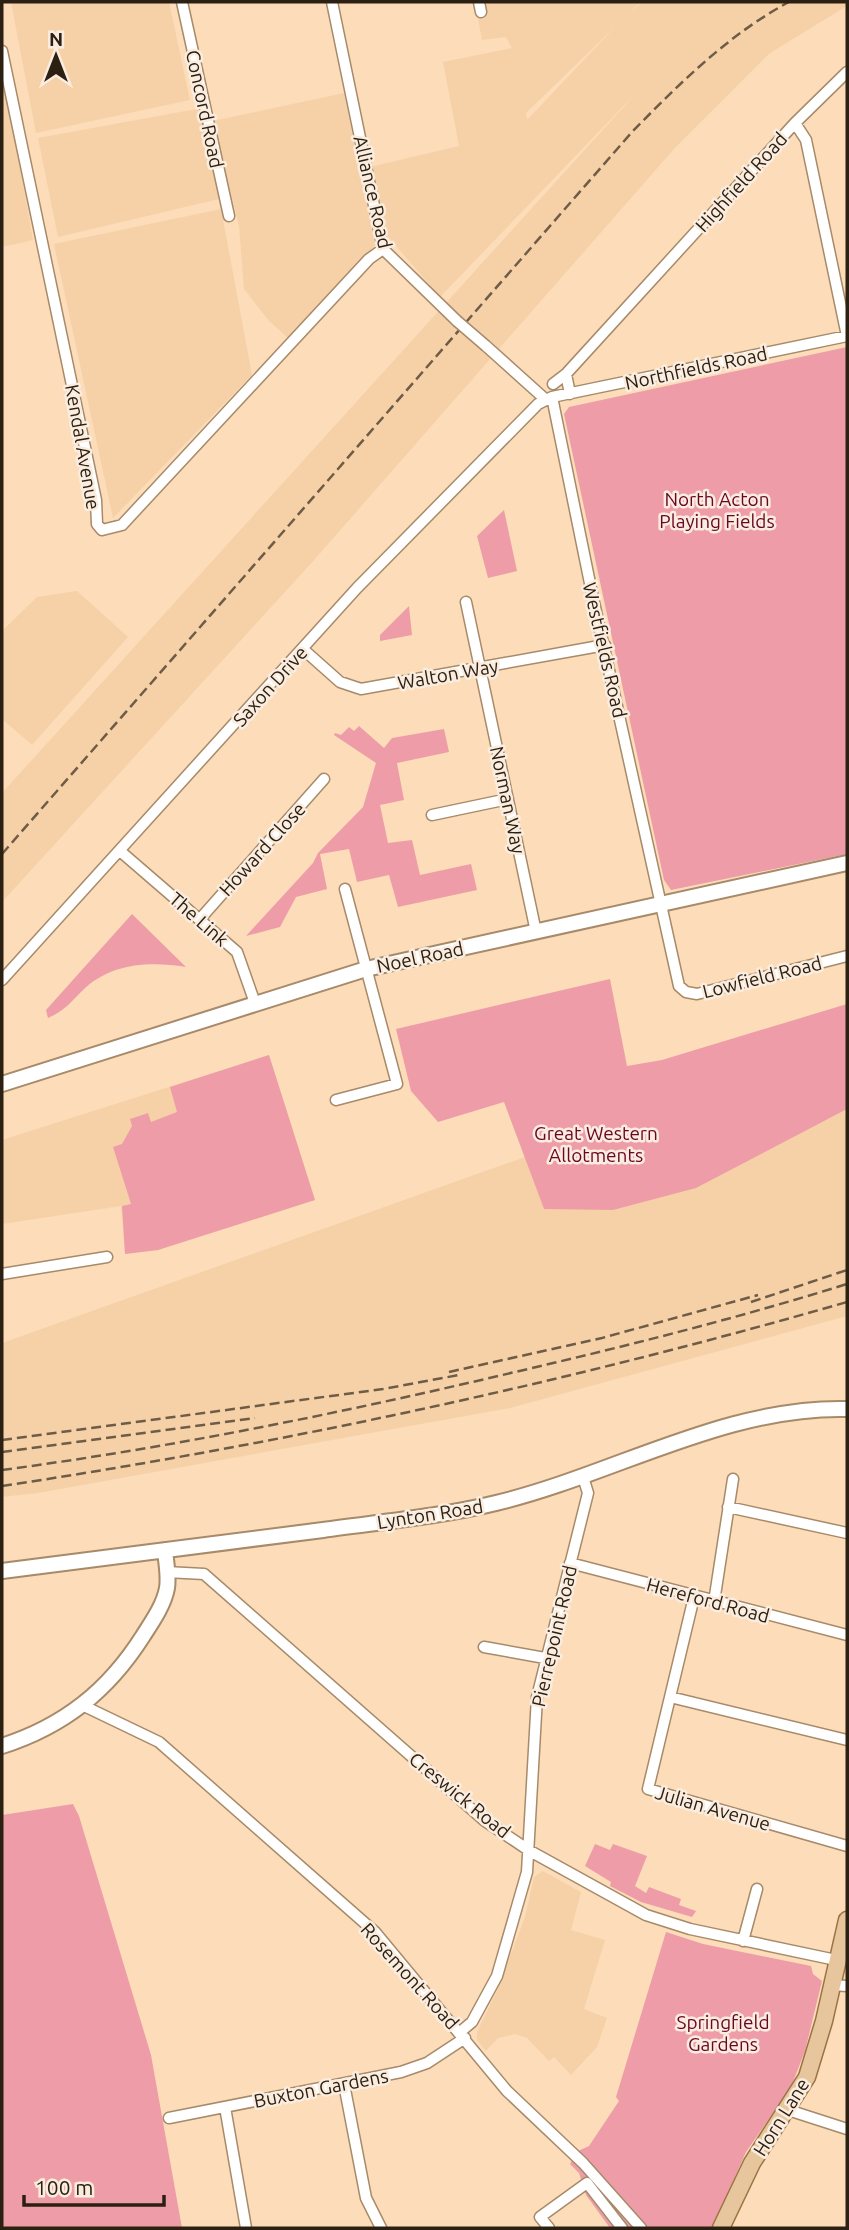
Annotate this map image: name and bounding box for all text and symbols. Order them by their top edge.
north arrow [21,21,91,91]
text: N [49,28,63,50]
street label: Concord Road [182,48,228,170]
street label: Highfield Road [691,128,791,236]
street label: Alliance Road [349,134,397,250]
street label: Northfields Road [623,342,769,394]
street label: Kendal Avenue [61,383,105,511]
park label: North Acton Playing Fields [659,488,775,532]
street label: Westfields Road [579,580,631,720]
street label: Saxon Drive [228,641,312,731]
street label: Walton Way [396,654,500,694]
street label: Norman Way [486,744,530,856]
street label: Howard Close [214,798,310,900]
street label: The Link [165,887,233,951]
street label: Noel Road [375,937,465,977]
street label: Lowfield Road [700,952,824,1002]
park label: Great Western Allotments [534,1122,658,1166]
street label: Lynton Road [375,1495,485,1533]
street label: Pierrepoint Road [527,1563,581,1709]
street label: Hereford Road [644,1573,772,1627]
street label: Creswick Road [405,1748,515,1842]
street label: Julian Avenue [653,1781,773,1835]
street label: Rosemont Road [356,1918,464,2034]
park label: Springfield Gardens [676,2011,770,2055]
street label: Buxton Gardens [252,2064,390,2112]
street label: Horn Lane [748,2074,814,2160]
scale bar [24,2164,164,2208]
text: 100 m [35,2175,93,2199]

